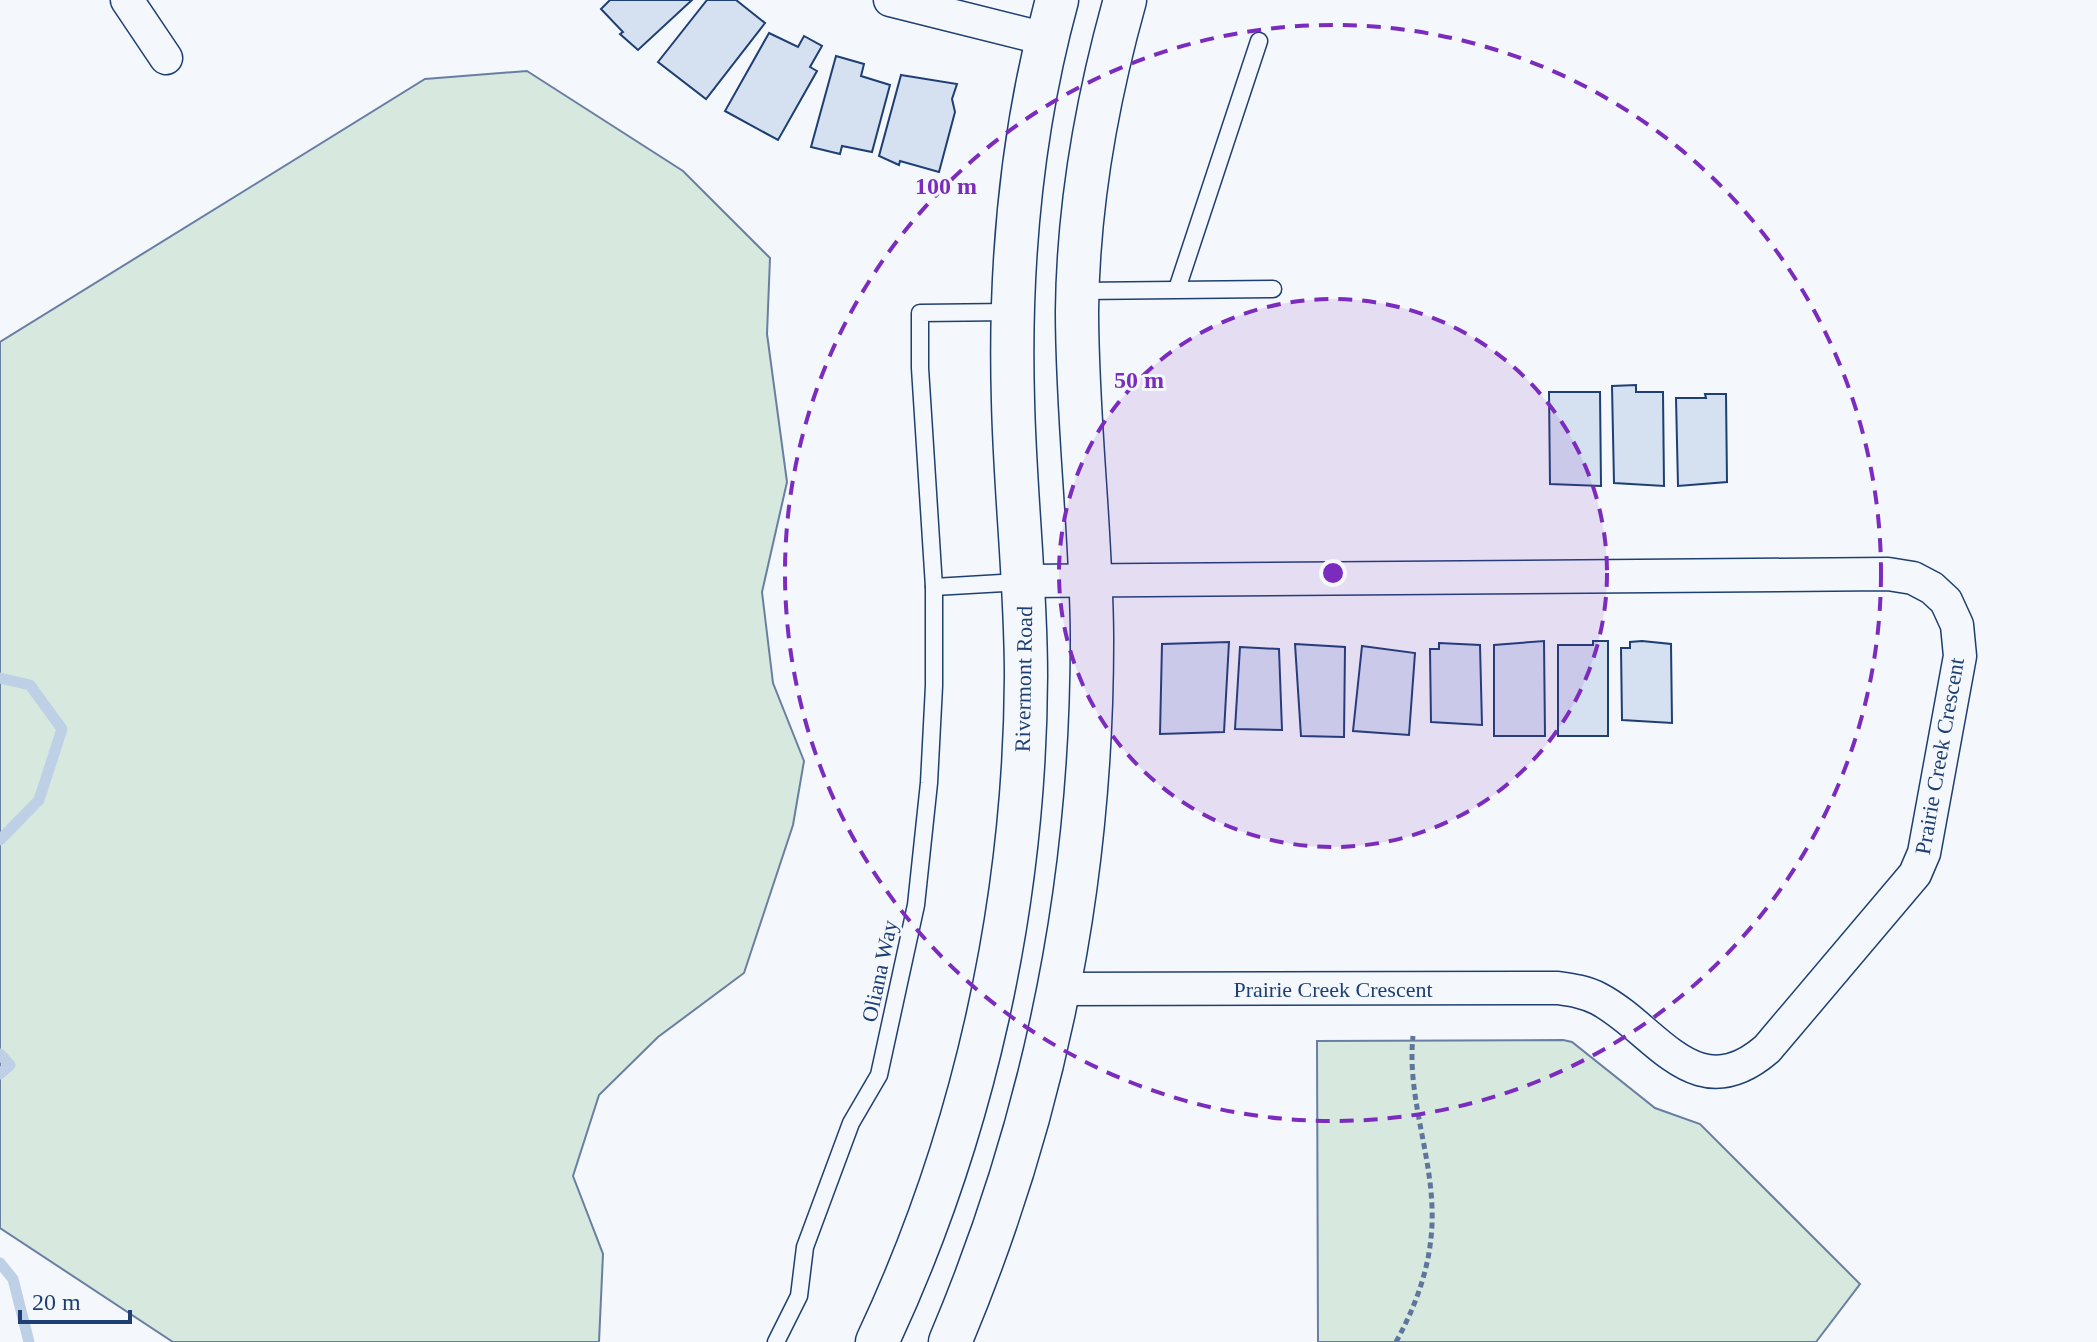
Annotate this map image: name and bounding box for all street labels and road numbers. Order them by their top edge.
street label: Rivermont Road [1010,606,1037,752]
street label: Prairie Creek Crescent [1910,656,1969,856]
street label: Oliana Way [857,918,902,1024]
street label: Prairie Creek Crescent [1233,977,1433,1002]

